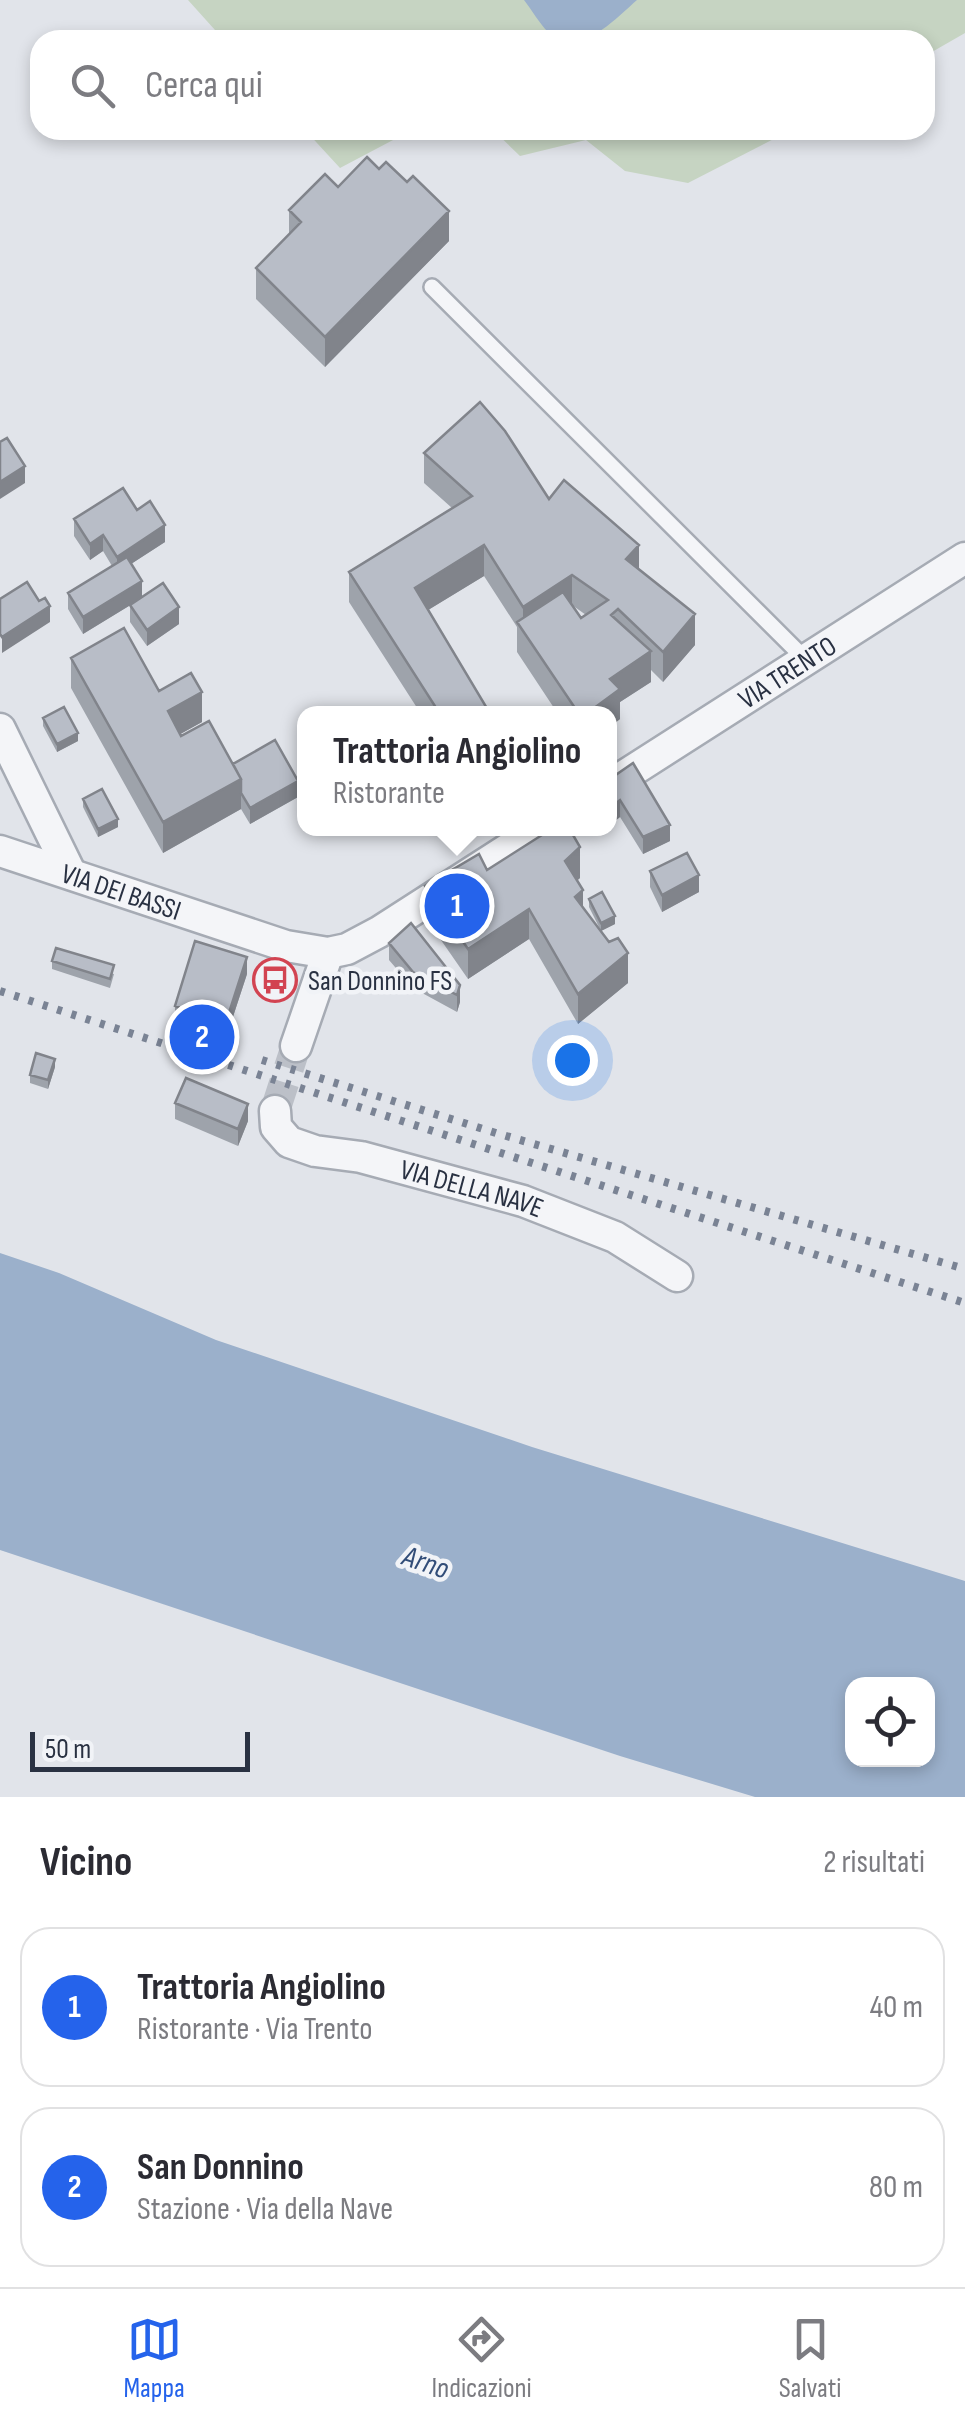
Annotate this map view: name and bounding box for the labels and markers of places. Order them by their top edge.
pin: 1 [424,868,490,944]
bus stop icon: San Donnino FS [252,957,298,1003]
place label: San Donnino FS [308,965,452,998]
pin: 2 [170,1000,234,1074]

